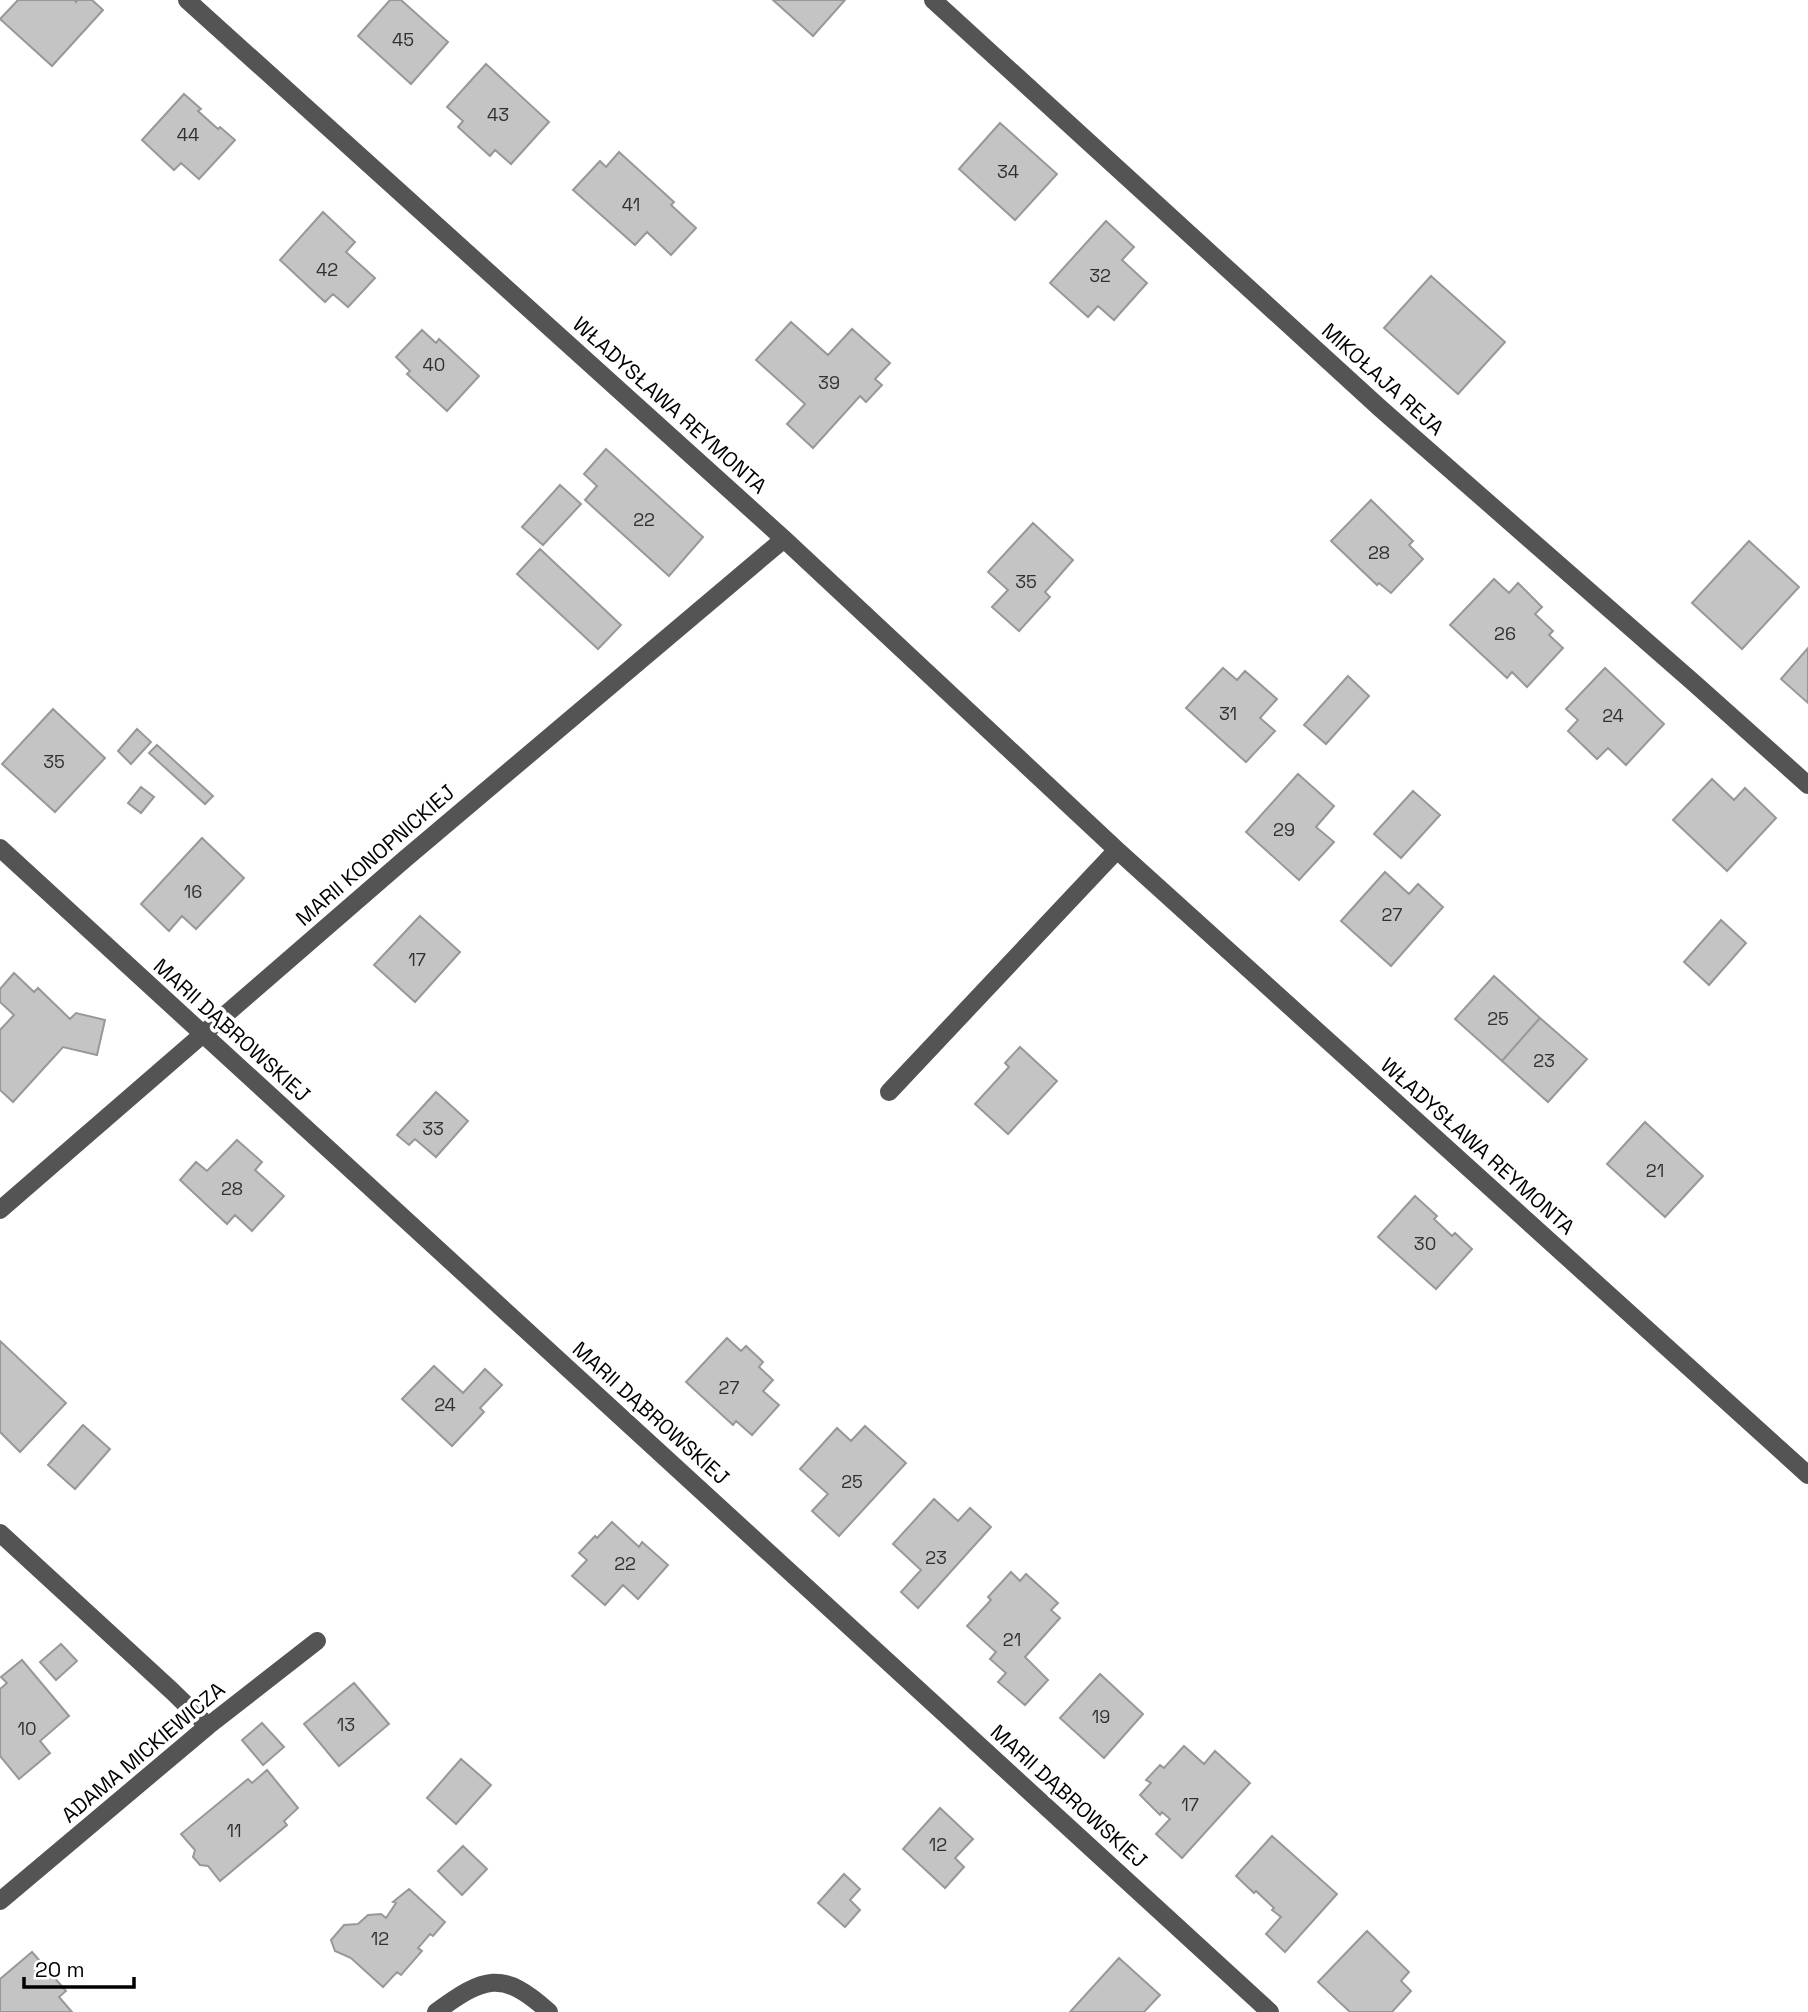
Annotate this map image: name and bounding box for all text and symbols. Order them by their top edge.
house number: 45 [392,28,414,51]
house number: 43 [487,103,509,126]
house number: 44 [177,123,199,146]
house number: 34 [997,160,1019,183]
house number: 41 [622,193,640,216]
house number: 42 [316,258,338,281]
house number: 32 [1089,264,1111,287]
street label: WŁADYSŁAWA REYMONTA [567,311,773,499]
street label: MIKOŁAJA REJA [1316,317,1450,441]
house number: 40 [423,353,445,376]
house number: 39 [818,371,840,394]
house number: 22 [633,508,655,531]
house number: 28 [1368,541,1390,564]
house number: 35 [1015,570,1037,593]
house number: 26 [1494,622,1516,645]
house number: 31 [1219,702,1237,725]
house number: 24 [1602,704,1624,727]
house number: 35 [43,750,65,773]
street label: MARII KONOPNICKIEJ [290,779,460,931]
house number: 29 [1273,818,1295,841]
house number: 16 [184,880,202,903]
house number: 27 [1382,903,1402,926]
house number: 17 [408,948,426,971]
street label: MARII DĄBROWSKIEJ [148,952,316,1108]
house number: 25 [1487,1007,1509,1030]
house number: 23 [1533,1049,1555,1072]
street label: WŁADYSŁAWA REYMONTA [1375,1052,1581,1240]
house number: 33 [422,1117,444,1140]
house number: 21 [1646,1159,1664,1182]
house number: 28 [221,1177,243,1200]
house number: 30 [1414,1232,1436,1255]
street label: MARII DĄBROWSKIEJ [567,1335,735,1491]
house number: 27 [719,1376,739,1399]
house number: 24 [434,1393,456,1416]
house number: 25 [841,1470,863,1493]
house number: 23 [925,1546,947,1569]
house number: 22 [614,1552,636,1575]
house number: 21 [1003,1628,1021,1651]
street label: ADAMA MICKIEWICZA [56,1676,230,1828]
house number: 19 [1092,1705,1110,1728]
house number: 13 [337,1713,355,1736]
house number: 10 [17,1717,37,1740]
street label: MARII DĄBROWSKIEJ [985,1718,1153,1874]
house number: 17 [1181,1793,1199,1816]
house number: 11 [226,1819,242,1842]
house number: 12 [929,1833,947,1856]
house number: 12 [371,1927,389,1950]
scale bar [24,1946,135,1990]
text: 20 m [35,1956,85,1983]

